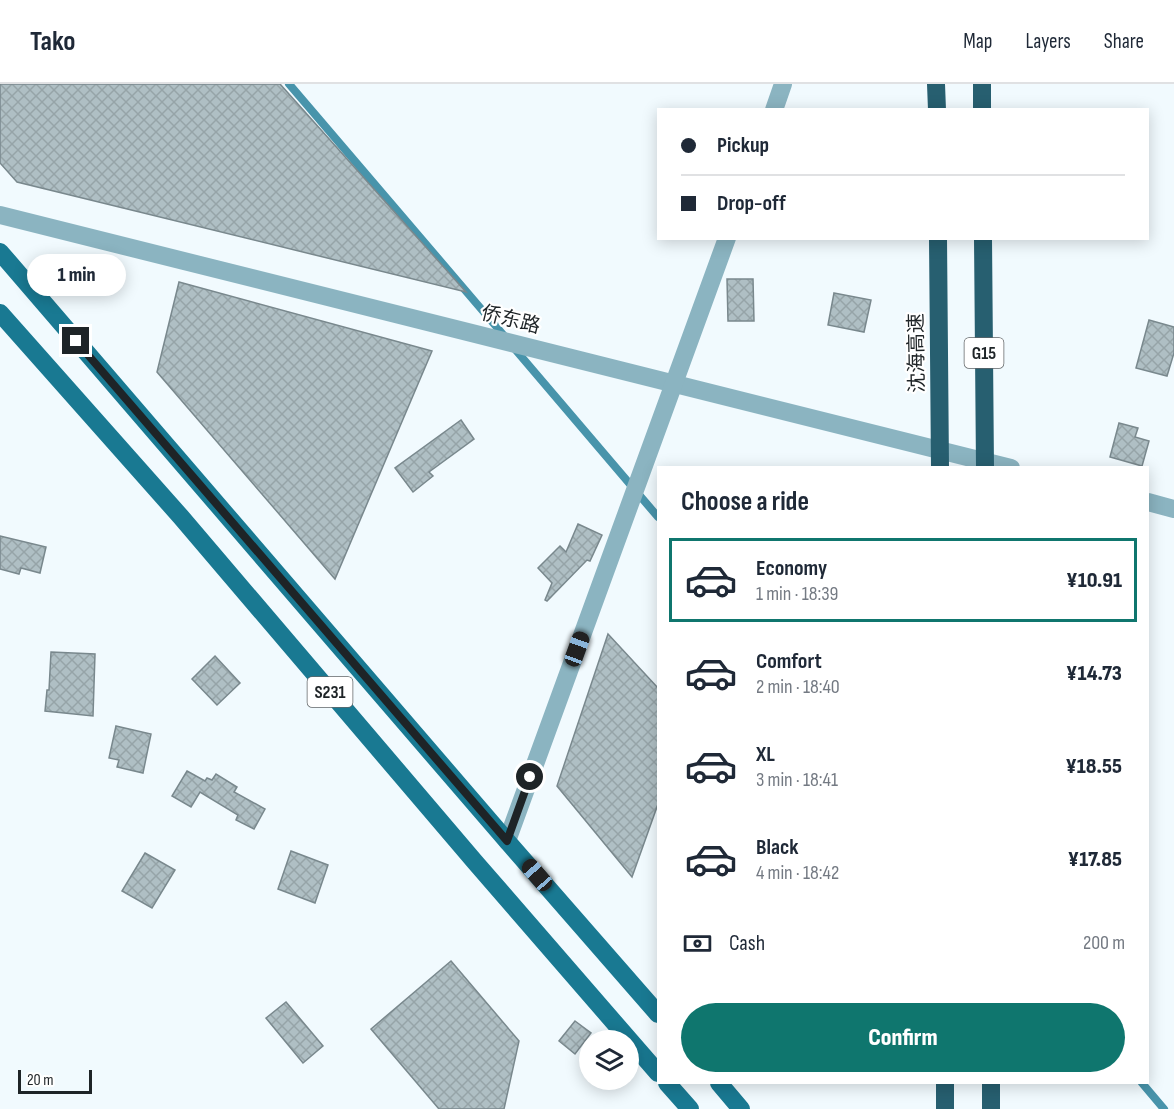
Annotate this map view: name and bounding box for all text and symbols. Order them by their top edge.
text: Tako [30,25,75,58]
text: Map [963,29,992,54]
text: Layers [1025,29,1071,54]
text: Share [1104,29,1144,54]
text: Pickup [717,132,769,159]
text: Drop-off [717,190,786,217]
callout: 1 min [26,254,125,296]
text: 1 min [57,263,96,287]
street label: 侨东路 [479,301,543,339]
street label: 沈海高速 [904,313,930,393]
route end [62,327,89,354]
road number: G15 [964,338,1004,368]
text: Choose a ride [681,486,809,518]
icon: car [684,553,738,607]
text: Economy [756,555,827,582]
text: ¥10.91 [1066,567,1122,594]
text: 1 min · 18:39 [756,582,838,606]
car [562,629,592,669]
icon: car [684,646,738,700]
text: Comfort [756,648,822,675]
text: ¥14.73 [1066,660,1122,687]
text: 2 min · 18:40 [756,675,840,699]
road number: S231 [308,677,352,707]
icon: car [684,739,738,793]
text: XL [756,741,775,768]
text: ¥18.55 [1065,753,1122,780]
route start [516,763,543,790]
text: 3 min · 18:41 [756,768,838,792]
icon: car [684,832,738,886]
text: Black [756,834,798,861]
text: ¥17.85 [1068,846,1122,873]
car [518,856,556,894]
text: 4 min · 18:42 [756,861,839,885]
icon: cash [681,927,714,960]
text: Cash [729,930,765,957]
text: 200 m [1083,931,1125,955]
button: Confirm [681,1003,1125,1072]
map controls [579,1030,639,1090]
button: layers [579,1030,639,1090]
scale bar [18,1067,92,1094]
text: 20 m [27,1071,54,1090]

